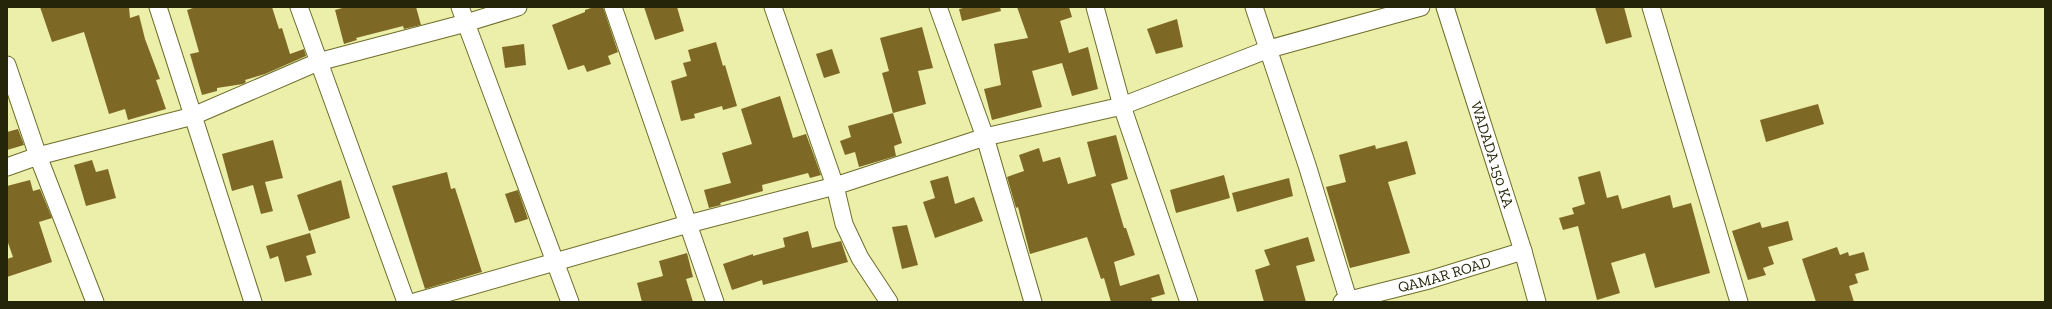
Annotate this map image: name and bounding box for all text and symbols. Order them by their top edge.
street label: WADADA 150 KA [1467,99,1518,210]
street label: QAMAR ROAD [1396,252,1493,296]

